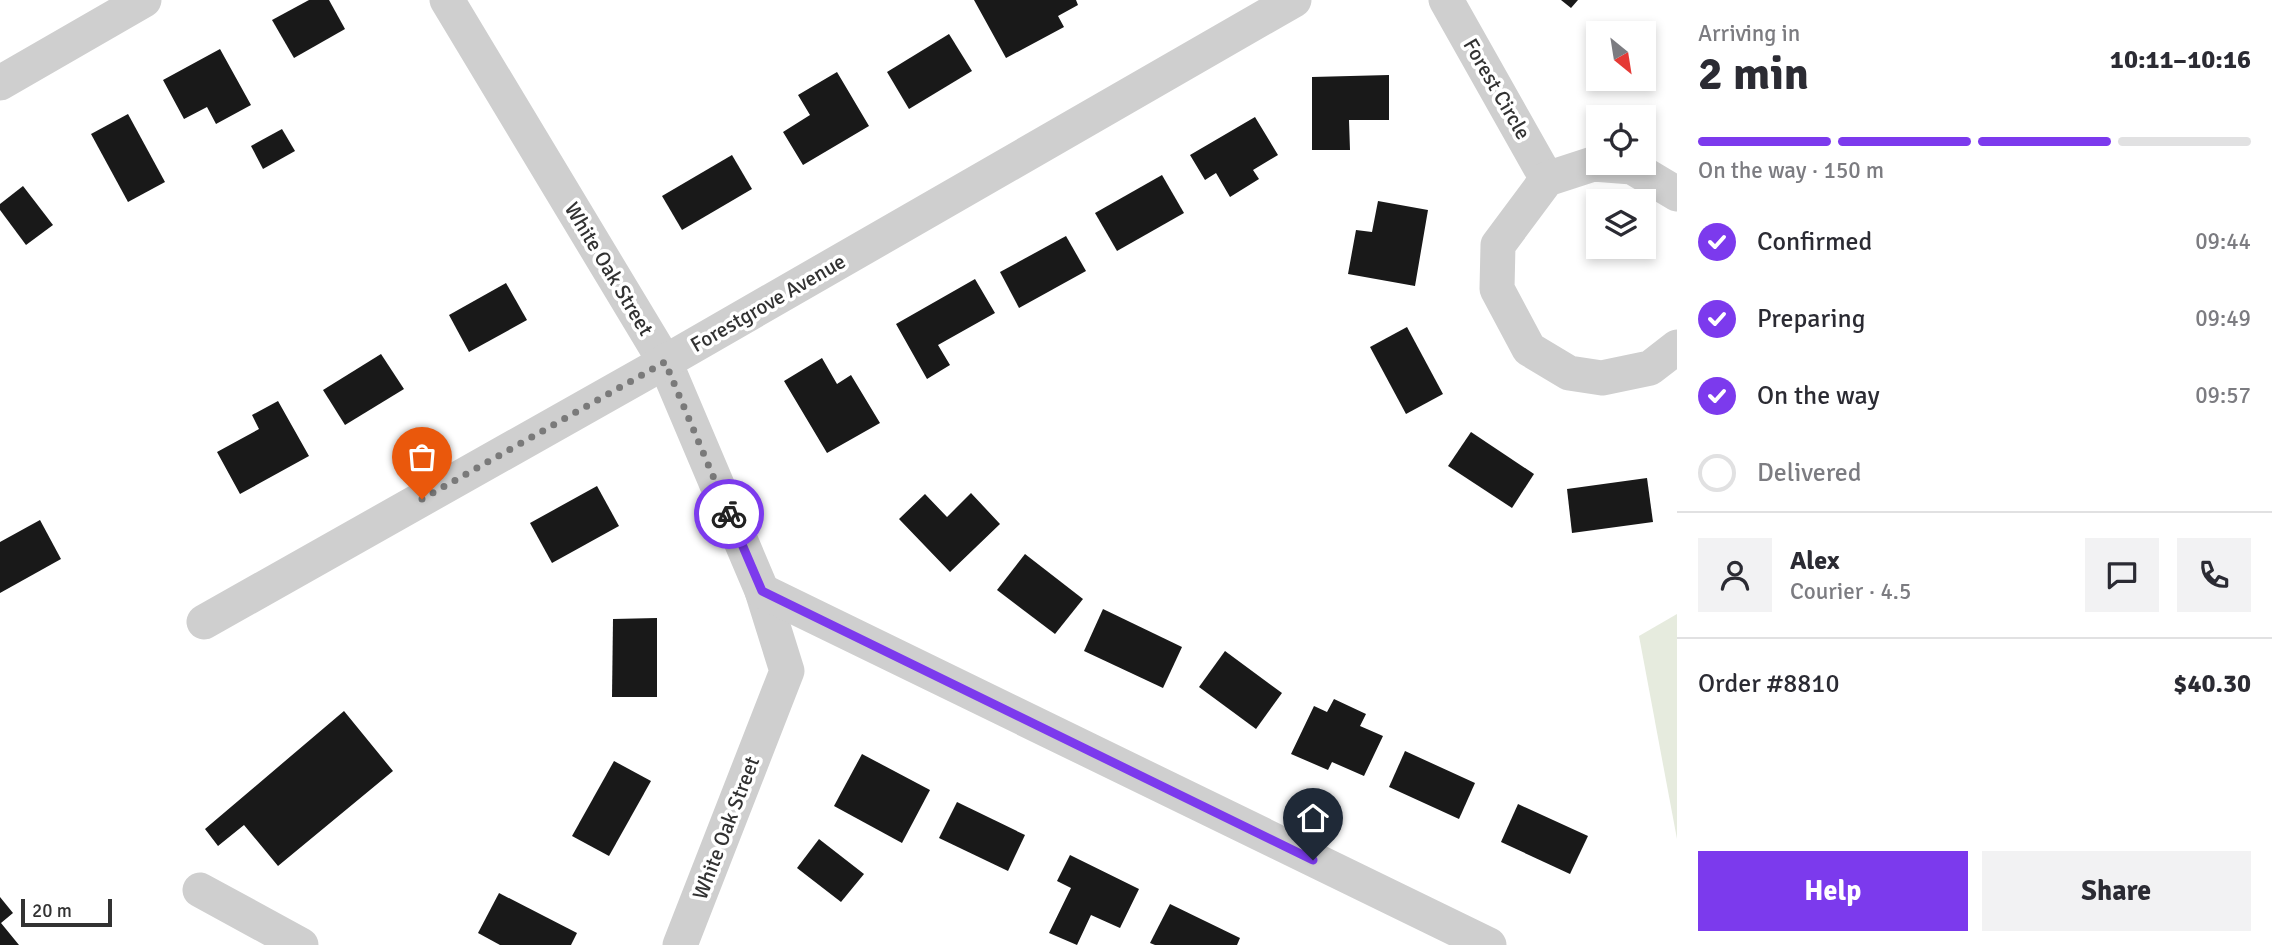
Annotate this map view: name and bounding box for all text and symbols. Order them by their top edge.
text: Arriving in [1698,19,1800,48]
north arrow [1586,21,1656,91]
map controls [1586,21,1656,259]
street label: Forest Circle [1458,34,1536,144]
text: 10:11–10:16 [2110,44,2251,76]
text: 2 min [1698,46,1809,102]
button: locate [1586,105,1656,175]
text: On the way · 150 m [1698,156,1884,185]
button: layers [1586,189,1656,259]
street label: White Oak Street [559,197,659,341]
icon: check [1698,223,1736,261]
text: Confirmed [1757,226,1872,258]
text: 09:44 [2195,227,2251,256]
street label: Forestgrove Avenue [686,248,850,358]
icon: check [1698,300,1736,338]
text: Preparing [1757,303,1865,335]
text: 09:49 [2195,304,2251,333]
icon: check [1698,377,1736,415]
text: On the way [1757,380,1880,412]
text: 09:57 [2195,381,2251,410]
pin [392,427,452,499]
icon: bag [403,438,441,476]
text: Delivered [1757,457,1862,489]
courier [694,479,764,549]
icon: bike [710,495,748,533]
button: person [1698,538,1772,612]
button: chat [2085,538,2159,612]
button: phone [2177,538,2251,612]
text: Alex [1790,545,1840,577]
text: Courier · 4.5 [1790,577,1911,606]
text: Order #8810 [1698,668,1839,700]
text: $40.30 [2173,668,2251,700]
street label: White Oak Street [687,753,765,903]
pin [1283,788,1343,860]
icon: home [1294,799,1332,837]
button: Help [1698,851,1968,931]
button: Share [1982,851,2251,931]
scale bar [21,896,112,928]
text: 20 m [32,899,72,923]

